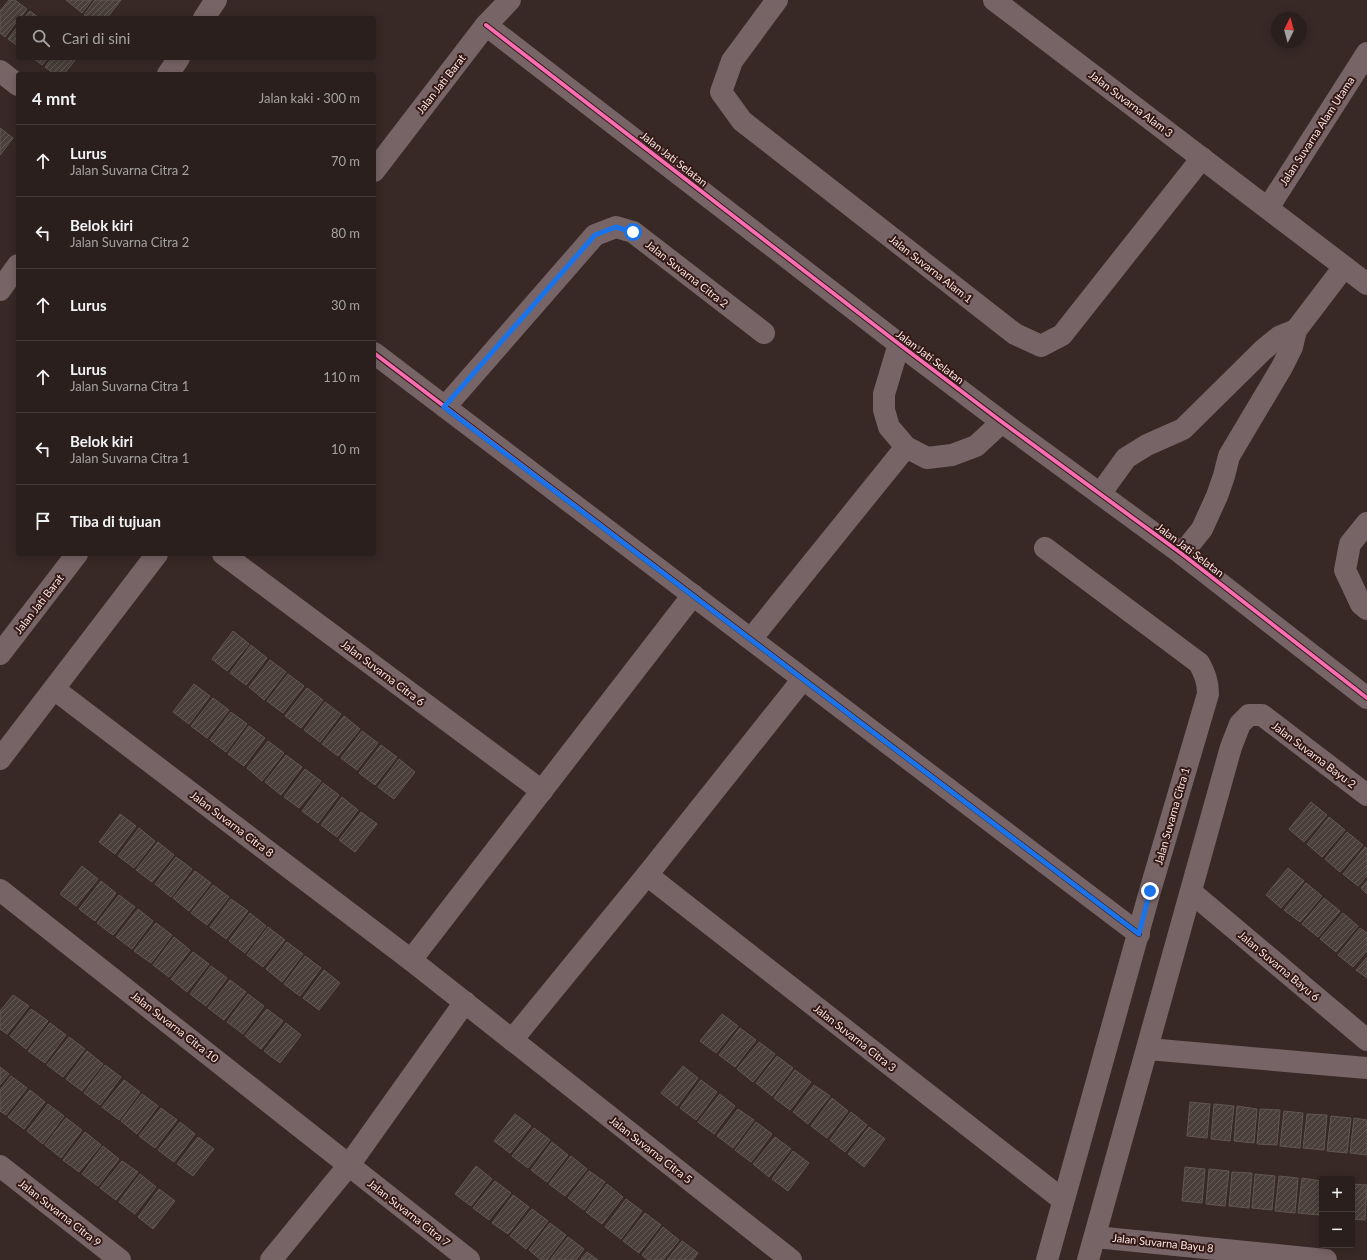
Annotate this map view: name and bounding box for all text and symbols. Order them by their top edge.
north arrow [1271,12,1307,48]
search box [16,16,376,60]
icon: search [30,27,52,49]
text: Cari di sini [62,29,130,47]
street label: Jalan Jati Barat [413,51,468,116]
street label: Jalan Suvarna Alam 3 [1087,68,1176,139]
street label: Jalan Suvarna Alam Utama [1276,74,1357,188]
text: 4 mnt [32,88,76,109]
text: Jalan kaki · 300 m [259,90,360,106]
street label: Jalan Jati Selatan [638,128,710,189]
text: Lurus [70,144,107,162]
icon: ahead [32,150,54,172]
text: 70 m [331,153,360,169]
text: Jalan Suvarna Citra 2 [70,162,189,178]
text: Belok kiri [70,216,133,234]
icon: left [32,222,54,244]
route start [624,223,642,241]
text: 80 m [331,225,360,241]
street label: Jalan Suvarna Alam 1 [887,232,975,305]
text: Jalan Suvarna Citra 2 [70,234,189,250]
street label: Jalan Suvarna Citra 2 [644,237,731,310]
icon: ahead [32,294,54,316]
text: Lurus [70,296,107,314]
text: 30 m [331,297,360,313]
street label: Jalan Jati Selatan [894,327,967,386]
text: Lurus [70,360,107,378]
icon: ahead [32,366,54,388]
text: 110 m [323,369,360,385]
text: Jalan Suvarna Citra 1 [70,378,189,394]
text: Belok kiri [70,432,133,450]
icon: left [32,438,54,460]
text: 10 m [331,441,360,457]
text: Jalan Suvarna Citra 1 [70,450,189,466]
icon: arrive [32,510,54,532]
text: Tiba di tujuan [70,512,161,530]
street label: Jalan Jati Selatan [1154,520,1227,579]
street label: Jalan Jati Barat [11,571,66,636]
street label: Jalan Suvarna Citra 6 [339,637,427,708]
street label: Jalan Suvarna Bayu 2 [1270,719,1359,790]
street label: Jalan Suvarna Citra 1 [1151,766,1192,866]
street label: Jalan Suvarna Citra 8 [188,788,276,859]
route end [1141,882,1159,900]
street label: Jalan Suvarna Bayu 6 [1236,928,1322,1003]
street label: Jalan Suvarna Citra 10 [129,988,222,1065]
street label: Jalan Suvarna Citra 3 [812,1001,899,1074]
street label: Jalan Suvarna Citra 5 [608,1113,695,1186]
street label: Jalan Suvarna Citra 9 [17,1176,104,1249]
street label: Jalan Suvarna Citra 7 [366,1176,453,1249]
map controls [1319,1176,1355,1248]
button: + [1319,1176,1355,1212]
button: − [1319,1212,1355,1248]
street label: Jalan Suvarna Bayu 8 [1112,1231,1214,1254]

